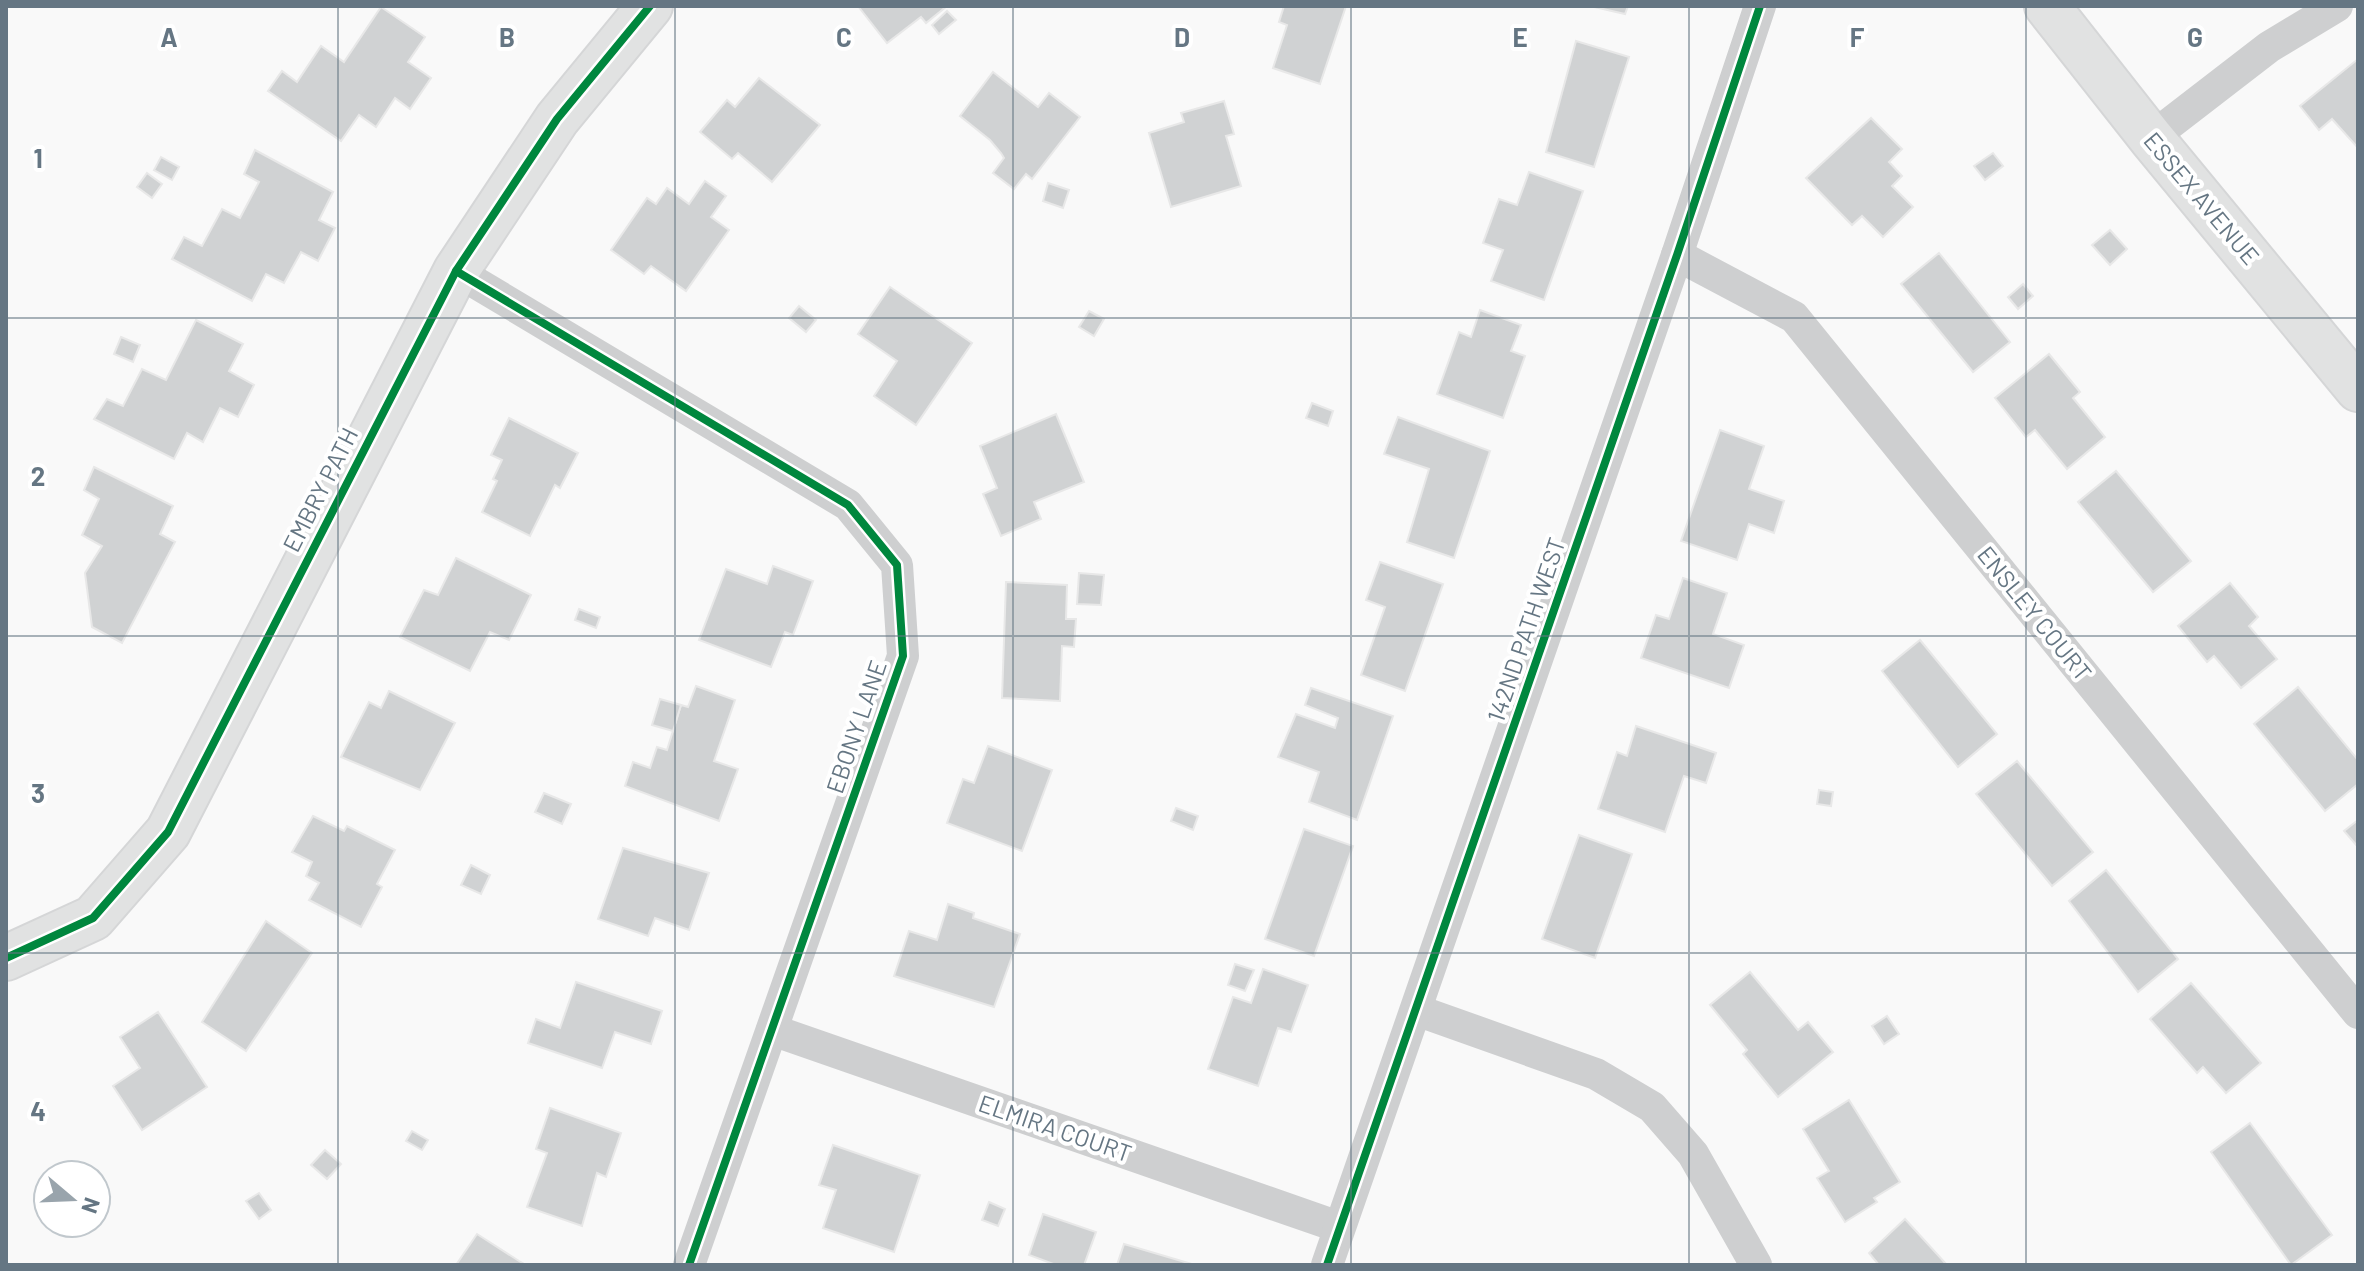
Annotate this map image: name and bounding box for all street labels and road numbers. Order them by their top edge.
street label: ESSEX AVENUE [2138,126,2266,270]
street label: EMBRY PATH [276,422,363,556]
street label: 142ND PATH WEST [1480,533,1571,726]
street label: ENSLEY COURT [1972,540,2098,686]
street label: EBONY LANE [819,656,892,797]
street label: ELMIRA COURT [975,1088,1136,1167]

